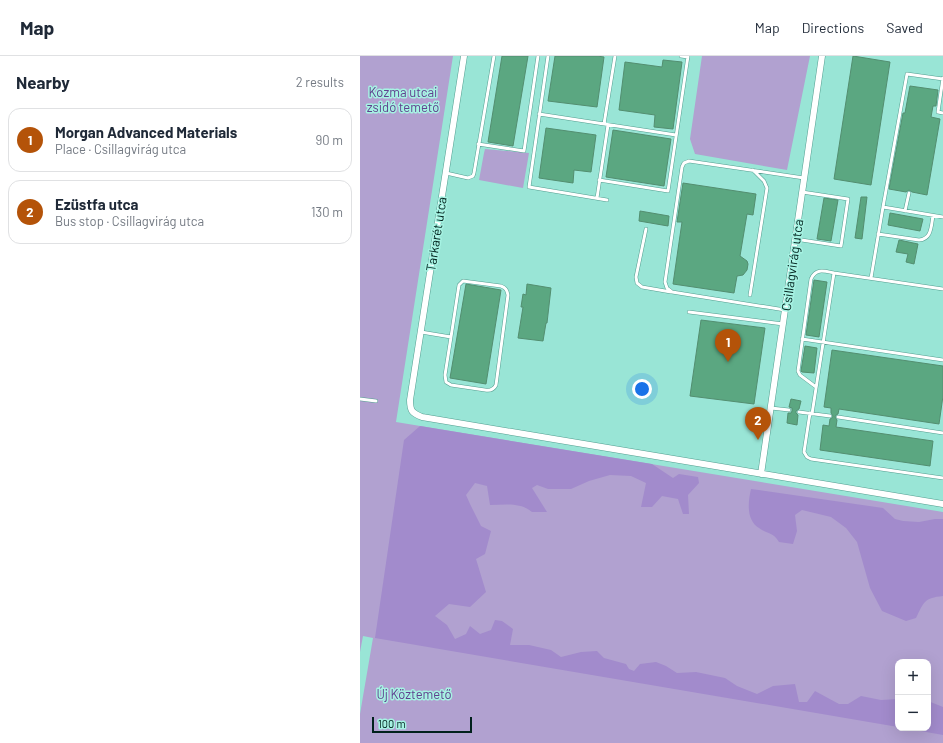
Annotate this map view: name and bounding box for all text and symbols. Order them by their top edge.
text: Map [20,16,54,39]
text: Map [755,19,780,36]
text: Directions [802,19,864,36]
text: Saved [886,19,923,36]
text: Nearby [16,72,70,92]
text: 2 results [296,74,344,90]
park label: Kozma utcai zsidó temető [367,84,439,115]
text: Morgan Advanced Materials [55,123,237,141]
text: 1 [28,132,32,148]
text: 90 m [316,132,343,148]
text: Place · Csillagvirág utca [55,141,186,157]
text: Ezüstfa utca [55,195,138,213]
street label: Tarkarét utca [422,196,450,272]
text: 2 [26,204,34,220]
text: 130 m [311,204,343,220]
text: Bus stop · Csillagvirág utca [55,213,204,229]
street label: Csillagvirág utca [778,218,806,312]
pin: 1 [715,329,741,362]
your location [632,379,652,399]
pin: 2 [745,407,771,440]
map controls [895,659,931,731]
button: + [895,659,931,695]
park label: Új Köztemető [376,686,452,702]
button: − [895,695,931,731]
scale bar [372,715,472,734]
text: 100 m [378,717,406,730]

